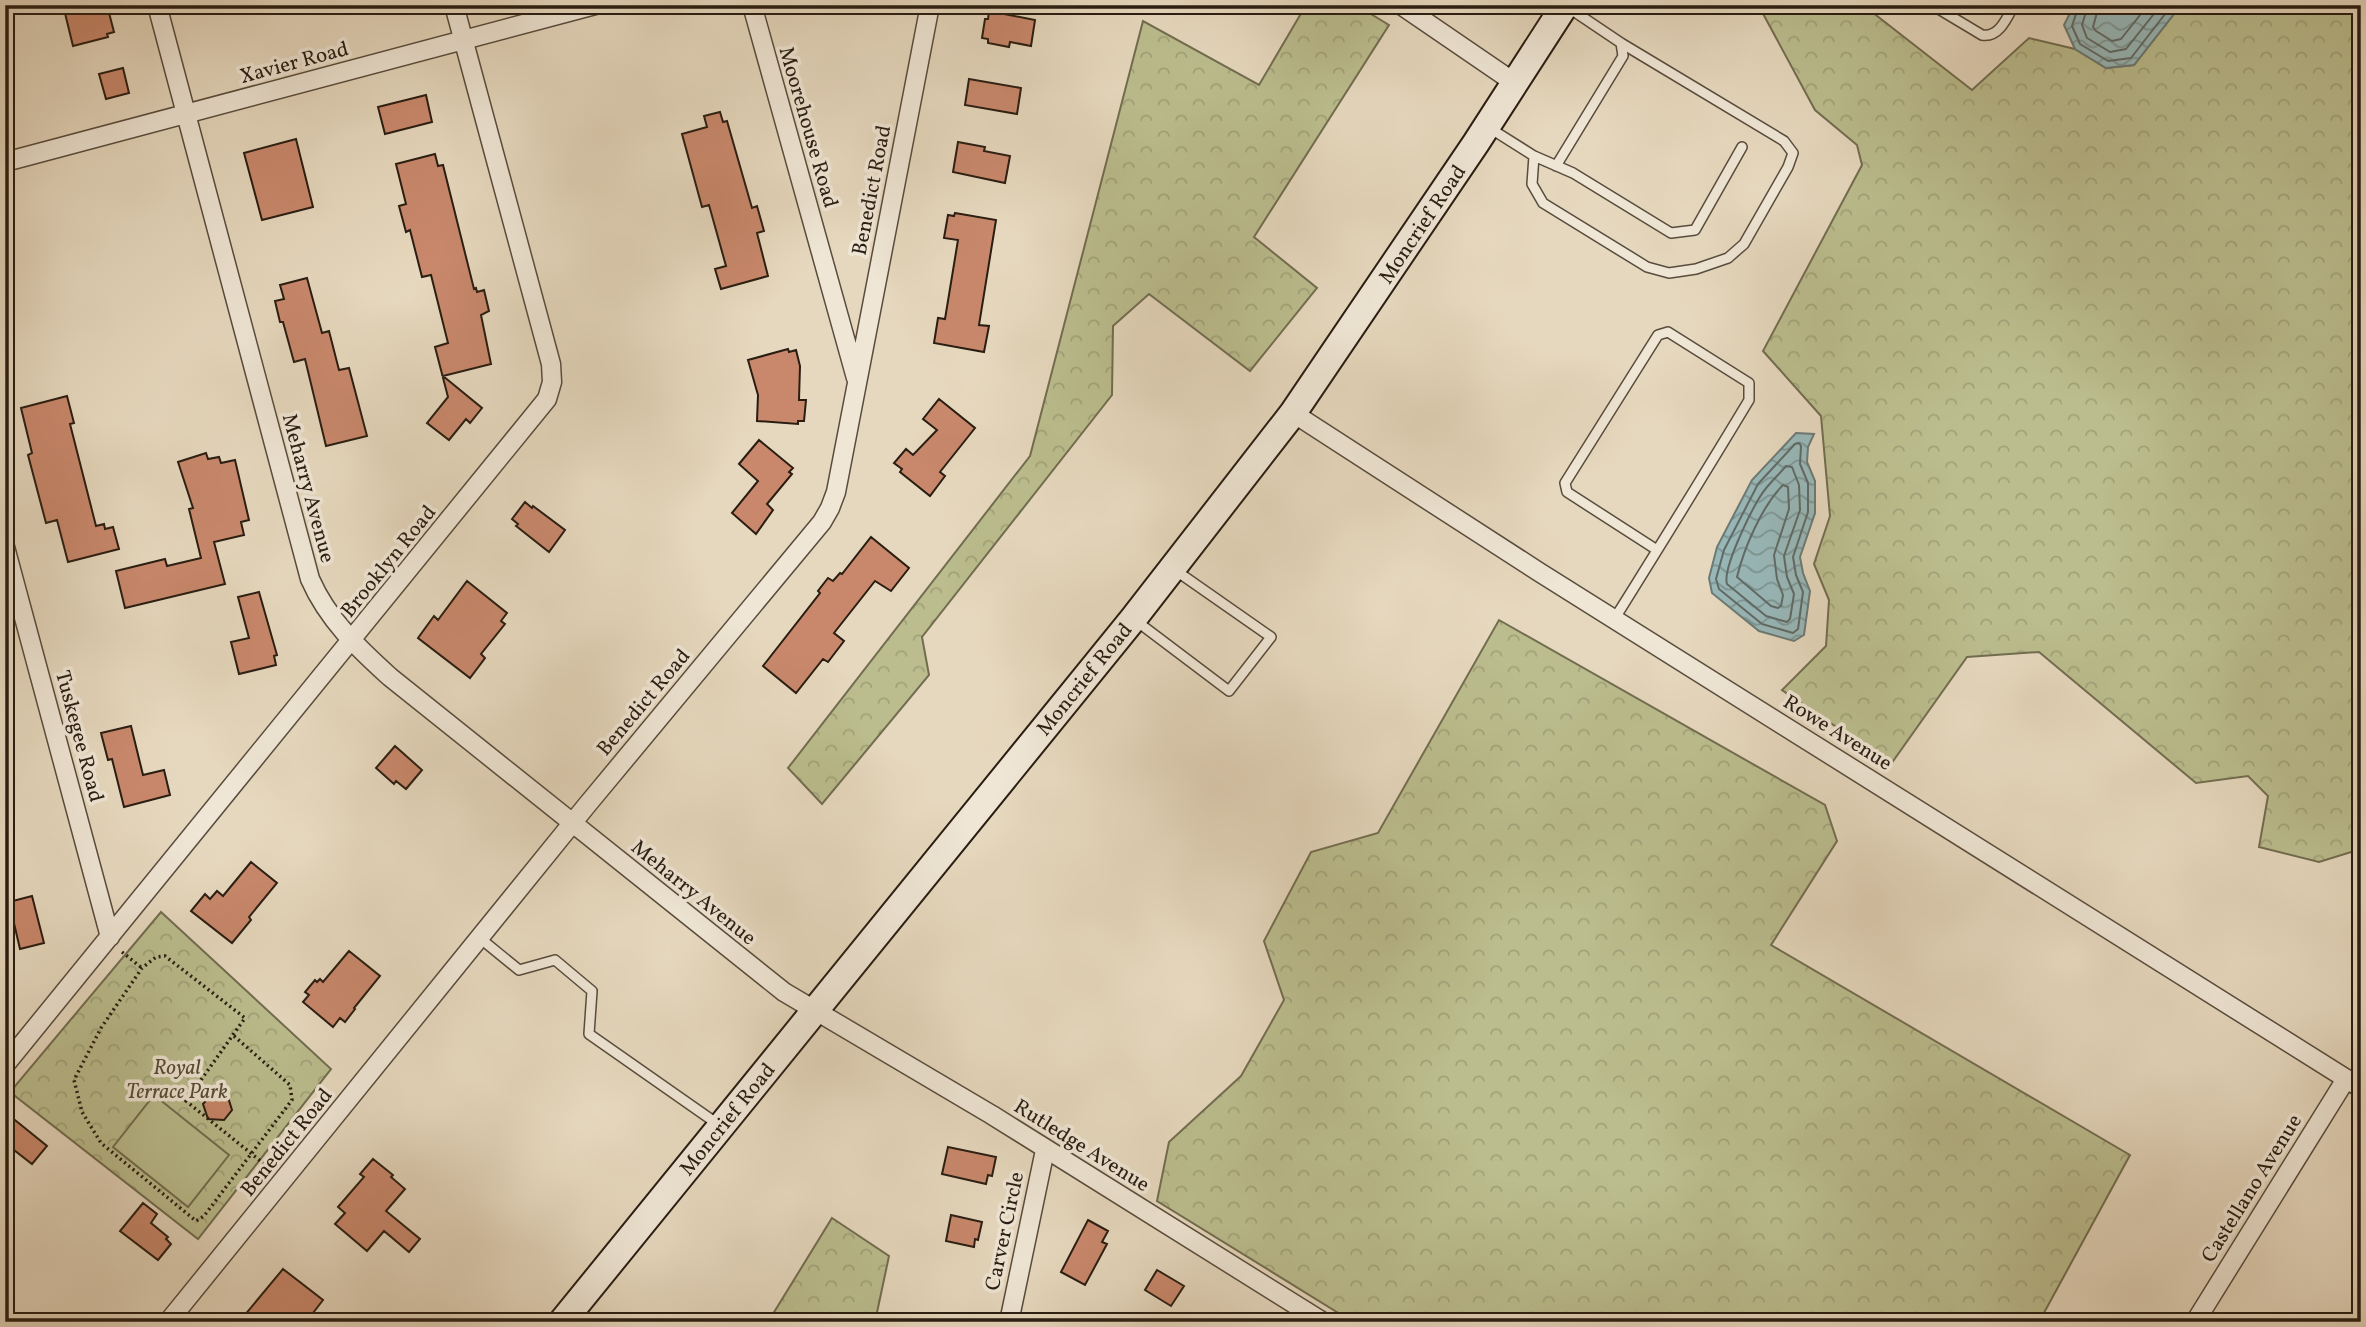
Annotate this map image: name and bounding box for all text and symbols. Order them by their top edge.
street label: Xavier Road [237,35,352,92]
street label: Moorehouse Road [771,43,844,211]
street label: Benedict Road [846,123,899,258]
street label: Moncrief Road [1373,159,1474,290]
street label: Meharry Avenue [274,411,341,566]
street label: Brooklyn Road [335,499,444,624]
street label: Moncrief Road [1030,617,1140,743]
street label: Benedict Road [591,643,698,763]
street label: Tuskegee Road [47,667,110,806]
street label: Rowe Avenue [1777,688,1897,778]
street label: Meharry Avenue [624,834,762,953]
park label: Royal Terrace Park [126,1054,228,1107]
street label: Moncrief Road [673,1057,783,1183]
street label: Benedict Road [234,1082,340,1203]
street label: Rutledge Avenue [1008,1093,1155,1200]
street label: Castellano Avenue [2195,1109,2310,1269]
street label: Carver Circle [979,1169,1032,1293]

